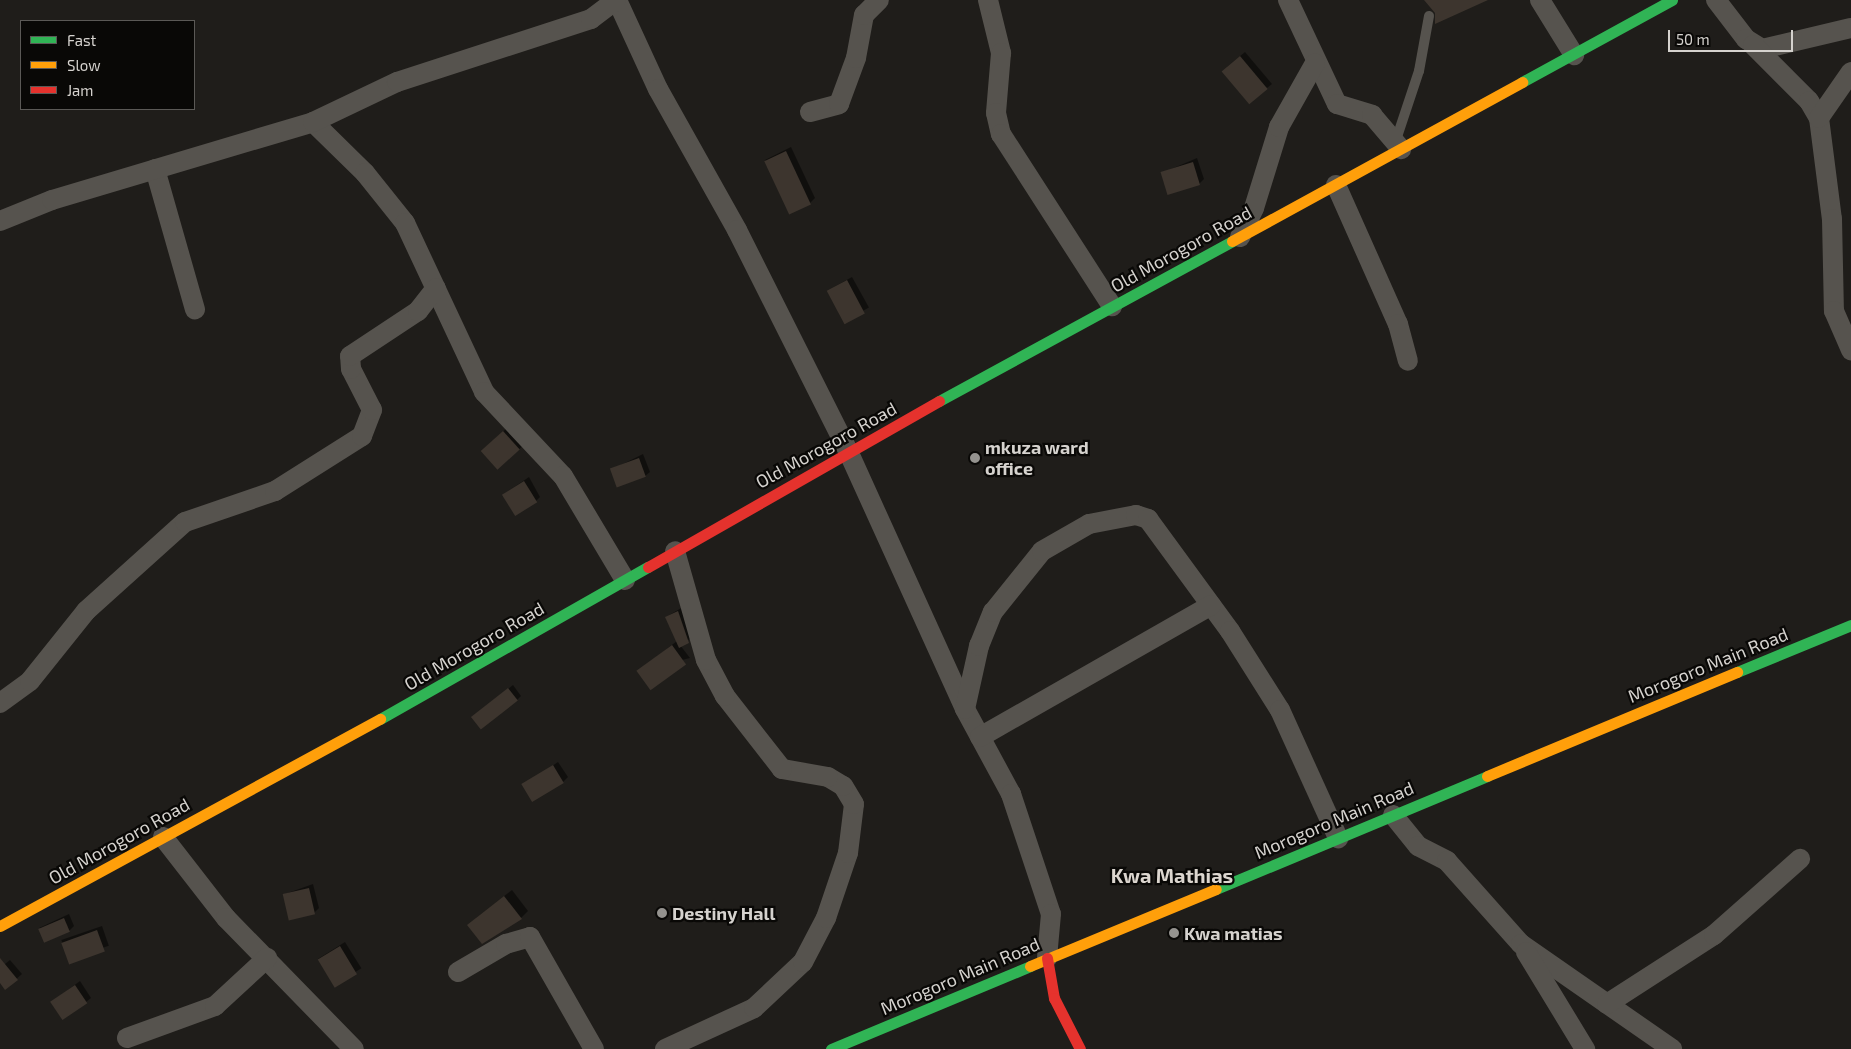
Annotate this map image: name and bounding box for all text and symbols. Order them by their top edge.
legend [20,20,195,110]
scale bar [1671,20,1796,52]
text: 50 m [1676,30,1710,48]
text: Fast [67,31,96,49]
text: Slow [67,56,101,74]
text: Jam [67,81,93,99]
street label: Old Morogoro Road [1107,201,1255,297]
street label: Old Morogoro Road [752,397,900,493]
place label: mkuza ward office [985,437,1089,479]
marker: mkuza ward office [969,452,981,464]
street label: Old Morogoro Road [400,597,548,695]
street label: Morogoro Main Road [1625,623,1791,707]
street label: Morogoro Main Road [1251,777,1417,863]
street label: Old Morogoro Road [45,793,193,889]
district label: Kwa Mathias [1111,863,1233,887]
place label: Destiny Hall [672,902,776,924]
marker: Destiny Hall [656,907,668,919]
place label: Kwa matias [1184,922,1283,944]
marker: Kwa matias [1168,927,1180,939]
street label: Morogoro Main Road [877,933,1043,1019]

